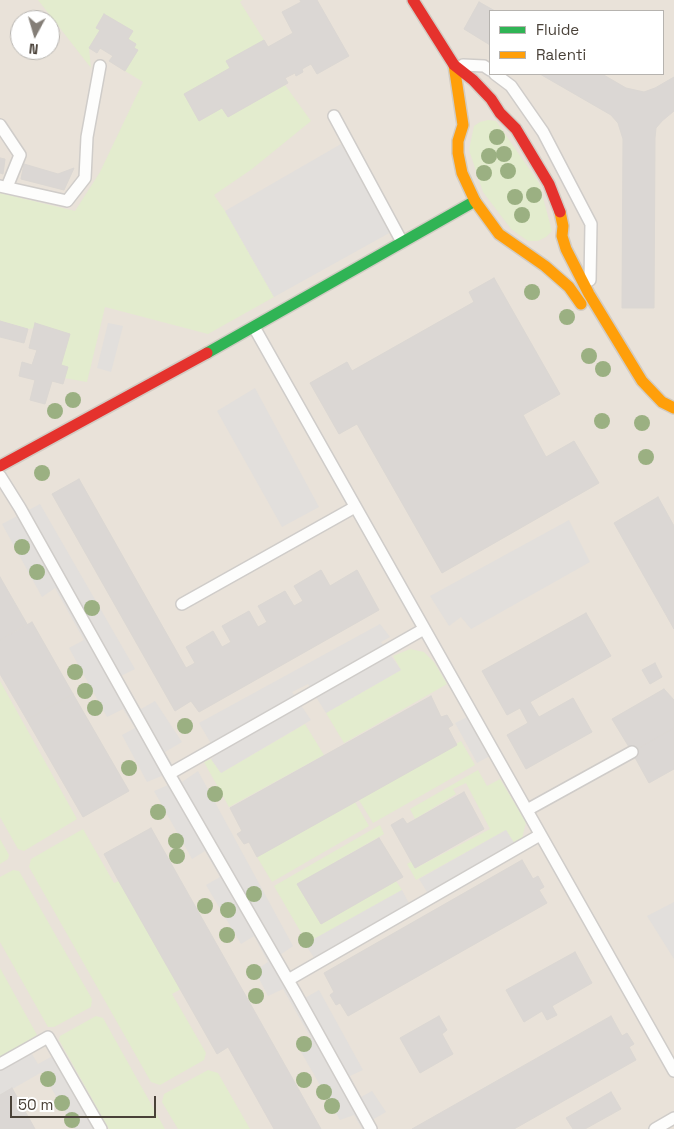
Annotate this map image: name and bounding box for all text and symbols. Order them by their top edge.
north arrow [10,10,60,60]
legend [489,10,664,75]
text: Fluide [536,20,579,39]
text: N [28,39,39,58]
text: Ralenti [536,45,586,64]
scale bar [12,1086,159,1118]
text: 50 m [18,1095,53,1114]

